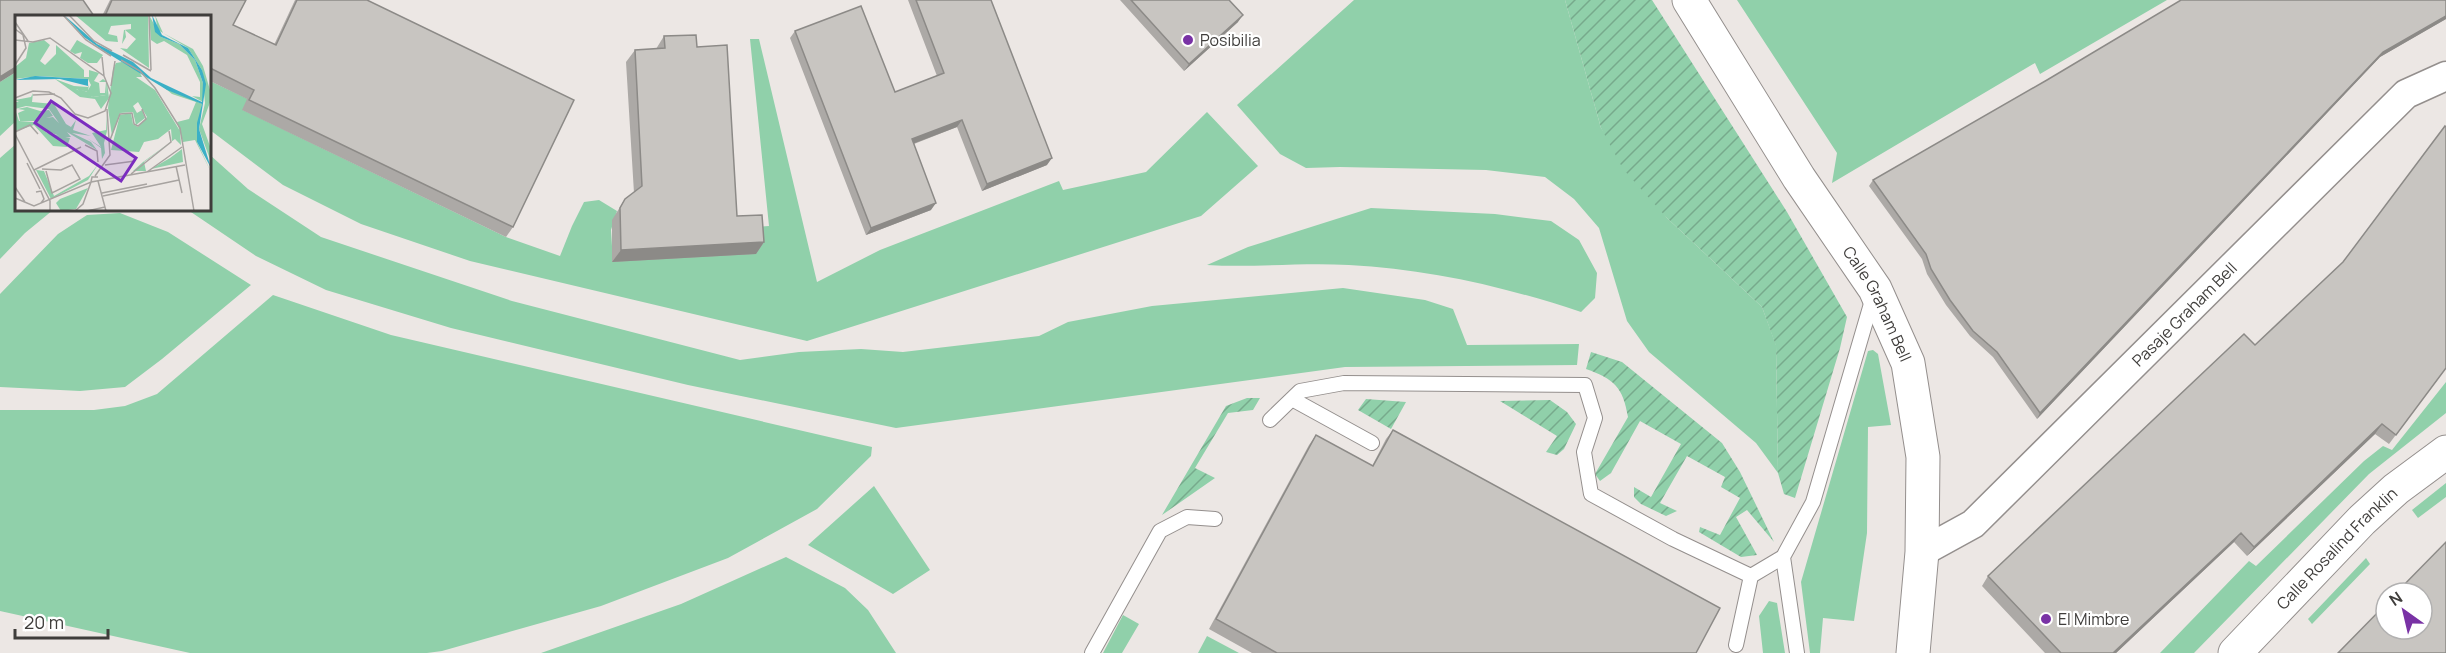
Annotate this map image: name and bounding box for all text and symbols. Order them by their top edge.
inset map [15,15,212,212]
place label: Posibilia [1200,29,1261,51]
marker: Posibilia [1181,33,1195,47]
street label: Calle Graham Bell [1838,242,1917,365]
street label: Pasaje Graham Bell [2127,257,2242,371]
street label: Calle Rosalind Franklin [2271,482,2402,614]
north arrow [2374,581,2434,641]
text: N [2385,586,2407,611]
scale bar [15,602,108,640]
place label: El Mimbre [2058,608,2129,630]
text: 20 m [24,610,64,634]
marker: El Mimbre [2039,612,2053,626]

